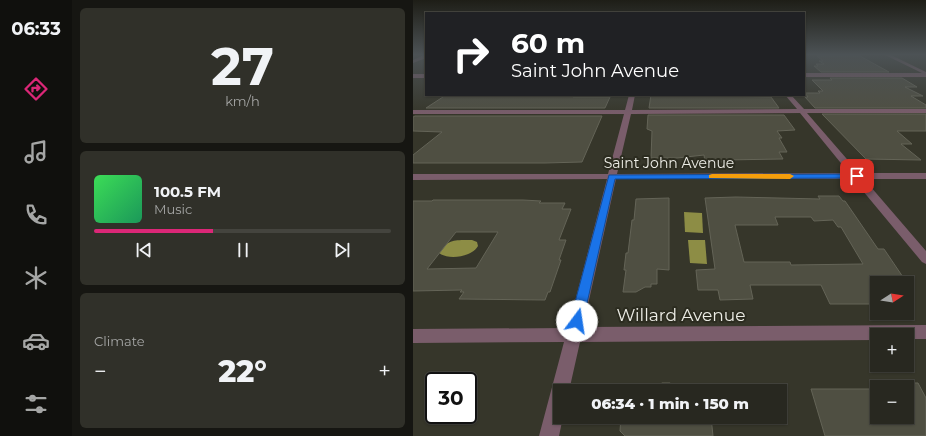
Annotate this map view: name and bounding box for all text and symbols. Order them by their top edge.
text: 06:33 [11,18,61,40]
text: 60 m [511,26,585,60]
icon: right [445,28,497,80]
text: 27 [211,35,274,98]
text: Saint John Avenue [511,60,679,82]
icon: directions [22,75,50,103]
text: km/h [225,93,260,109]
icon: music [22,138,50,166]
street label: Saint John Avenue [604,154,734,172]
pin [840,159,874,193]
icon: arrive [846,165,868,187]
text: 100.5 FM [154,182,221,201]
icon: phone [22,201,50,229]
text: Music [154,201,192,217]
icon: previous [133,239,155,261]
icon: pause [232,239,254,261]
icon: next [331,239,353,261]
icon: climate [22,264,50,292]
north arrow [870,276,914,320]
map controls [870,276,914,424]
position arrow [556,300,598,342]
street label: Willard Avenue [616,305,746,325]
icon: car [22,327,50,355]
button: + [870,328,914,372]
text: Climate [94,333,145,349]
text: 22° [218,353,267,390]
text: − [94,358,107,385]
text: + [378,358,391,385]
speed limit sign: 30 [425,372,477,424]
button: − [870,380,914,424]
icon: filters [22,390,50,418]
text: 06:34 · 1 min · 150 m [591,394,749,413]

